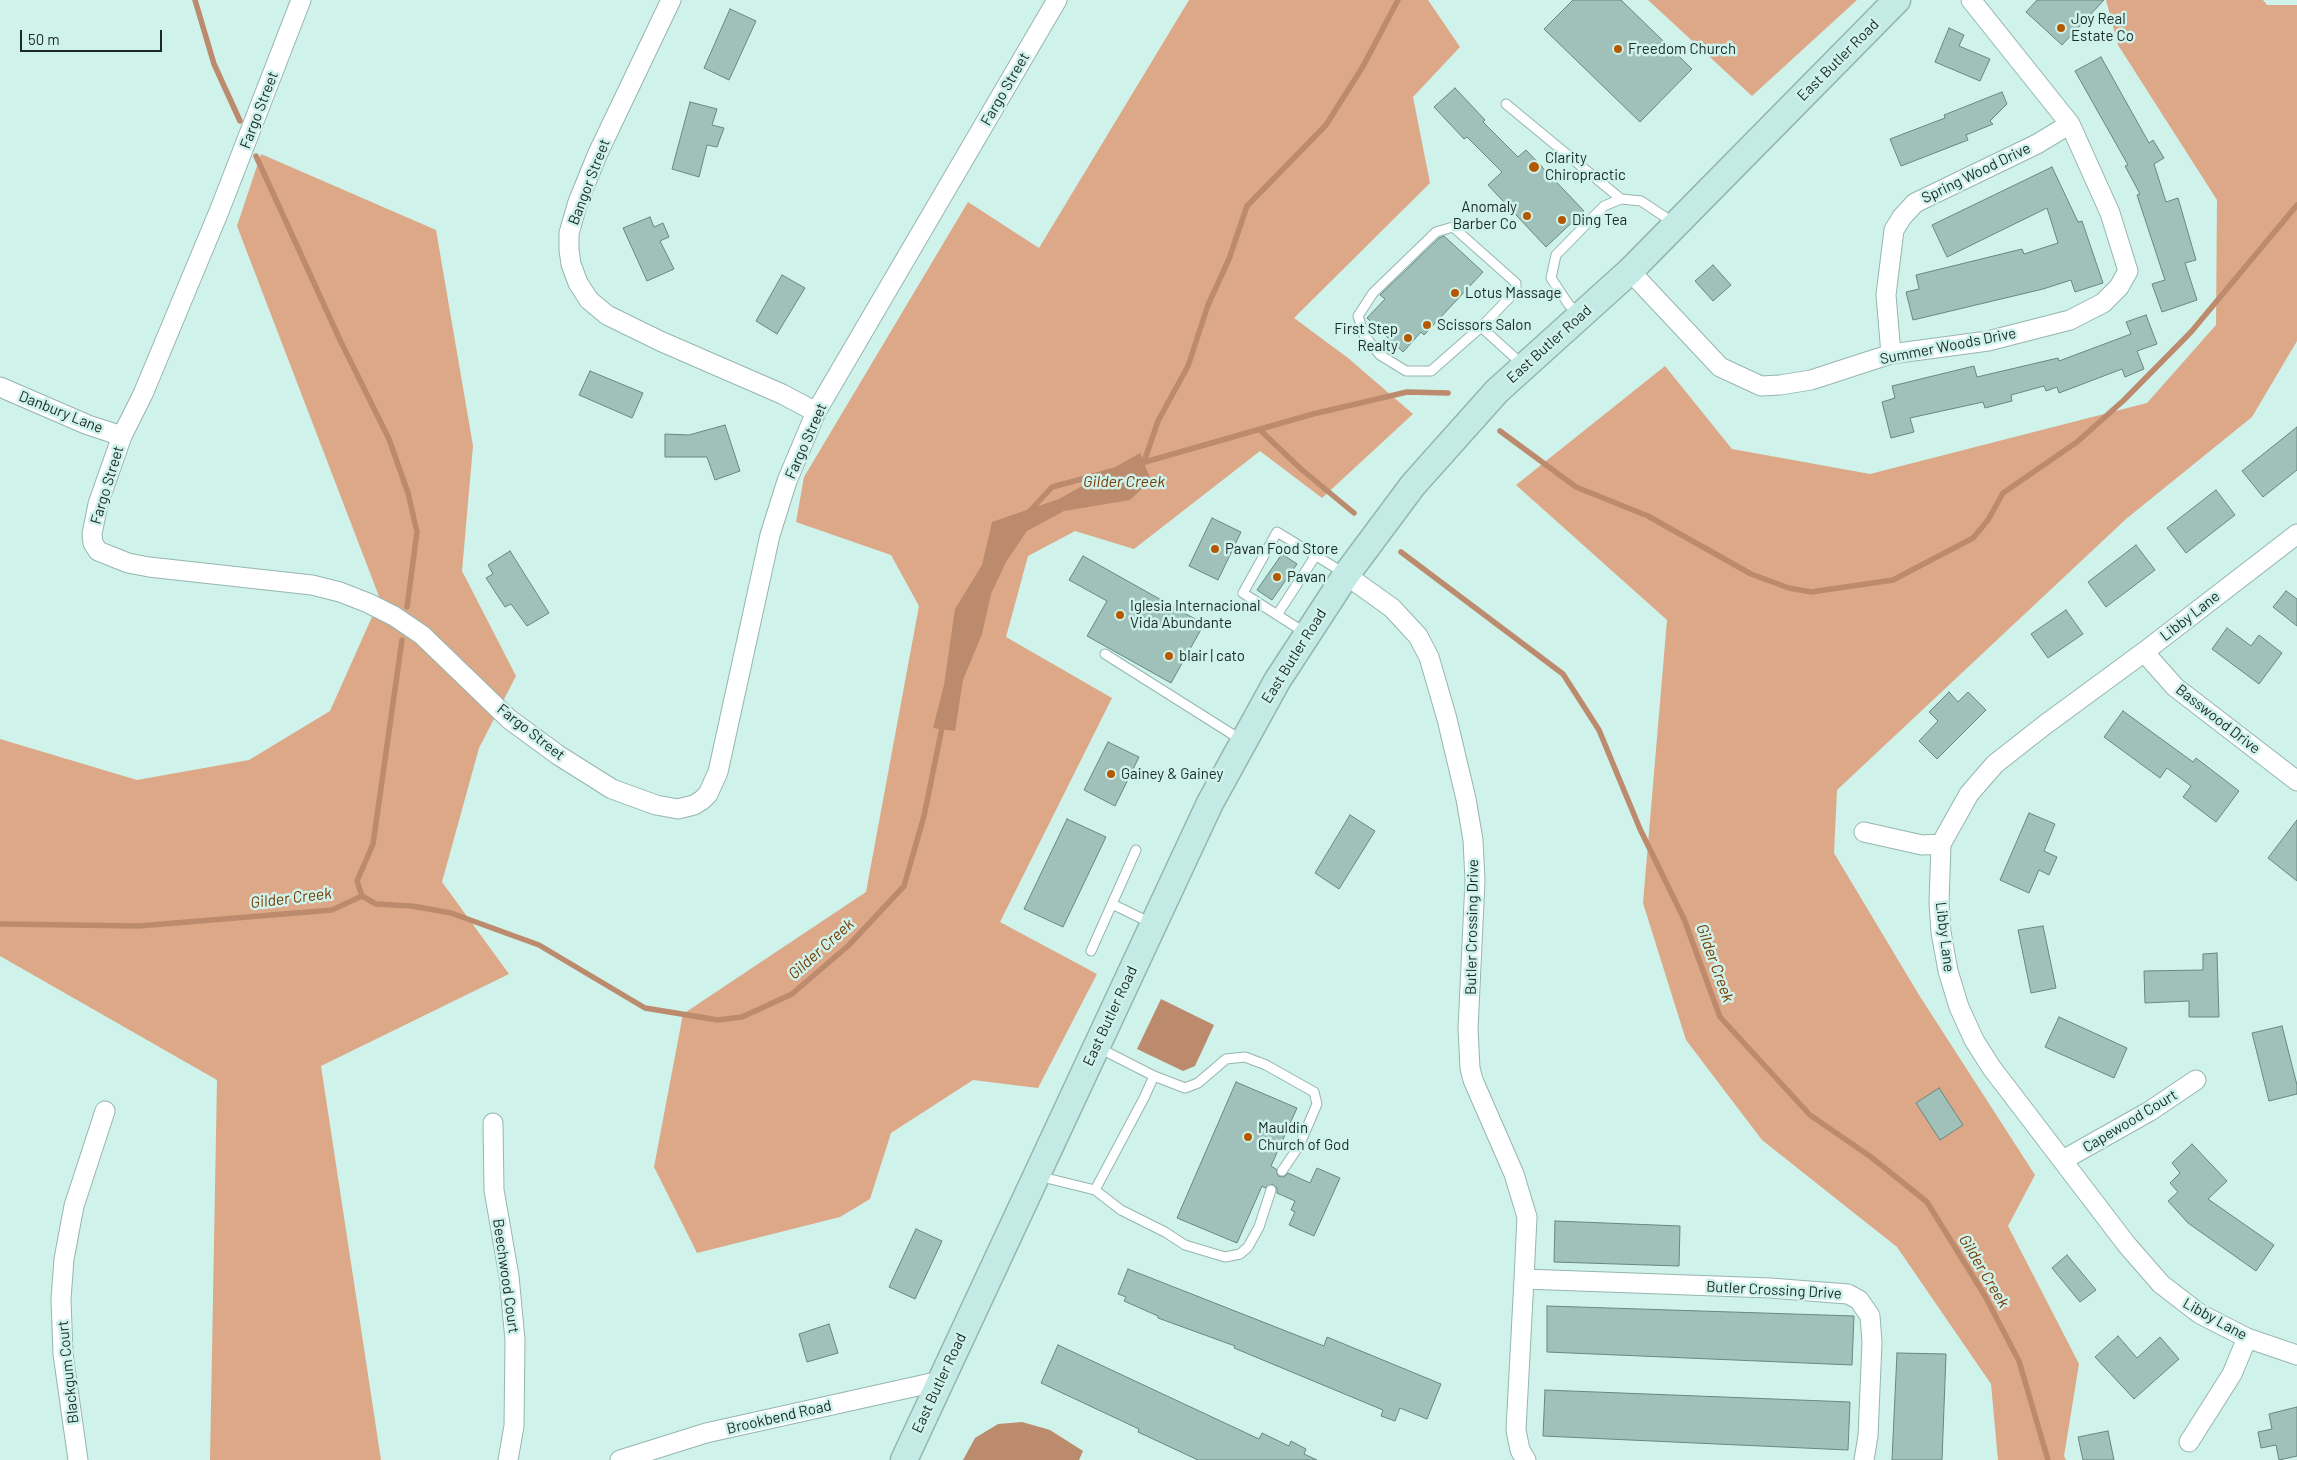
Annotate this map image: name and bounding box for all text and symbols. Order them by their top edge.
place label: Joy Real Estate Co [2071,10,2134,45]
street label: East Butler Road [1793,15,1883,105]
scale bar [22,20,165,52]
marker: Joy Real Estate Co [2055,22,2067,34]
text: 50 m [28,30,60,48]
place label: Freedom Church [1628,40,1736,58]
marker: Freedom Church [1612,43,1624,55]
street label: Fargo Street [977,49,1033,129]
street label: Fargo Street [236,69,282,151]
street label: Bangor Street [564,136,614,228]
street label: Spring Wood Drive [1919,139,2033,207]
place label: Clarity Chiropractic [1545,149,1626,184]
marker: Clarity Chiropractic [1527,160,1541,174]
place label: Anomaly Barber Co [1453,198,1517,233]
marker: Anomaly Barber Co [1521,210,1533,222]
place label: Ding Tea [1572,211,1627,229]
marker: Ding Tea [1556,214,1568,226]
place label: Lotus Massage [1465,284,1562,302]
marker: Lotus Massage [1449,287,1461,299]
street label: East Butler Road [1503,301,1595,387]
place label: Scissors Salon [1437,316,1531,334]
marker: Scissors Salon [1421,319,1433,331]
place label: First Step Realty [1334,320,1398,355]
street label: Summer Woods Drive [1878,324,2018,368]
marker: First Step Realty [1402,332,1414,344]
street label: Danbury Lane [16,387,106,437]
street label: Fargo Street [781,400,831,482]
street label: Fargo Street [87,444,127,526]
water label: Gilder Creek [1083,472,1165,492]
place label: Pavan Food Store [1225,540,1338,558]
marker: Pavan Food Store [1209,543,1221,555]
place label: Pavan [1287,568,1326,586]
marker: Pavan [1271,571,1283,583]
street label: Libby Lane [2157,587,2223,645]
place label: Iglesia Internacional Vida Abundante [1130,597,1260,632]
street label: East Butler Road [1258,605,1330,707]
marker: Iglesia Internacional Vida Abundante [1114,609,1126,621]
place label: blair | cato [1179,647,1245,665]
marker: blair | cato [1163,650,1175,662]
street label: Basswood Drive [2172,680,2264,758]
street label: Fargo Street [493,700,569,764]
place label: Gainey & Gainey [1121,765,1223,783]
marker: Gainey & Gainey [1105,768,1117,780]
street label: Butler Crossing Drive [1462,859,1482,995]
water label: Gilder Creek [249,883,333,913]
street label: Libby Lane [1932,901,1958,973]
water label: Gilder Creek [784,914,858,984]
water label: Gilder Creek [1692,921,1738,1005]
street label: East Butler Road [1079,963,1141,1069]
street label: Capewood Court [2079,1086,2181,1156]
place label: Mauldin Church of God [1258,1119,1349,1154]
marker: Mauldin Church of God [1242,1131,1254,1143]
street label: Beechwood Court [489,1217,523,1335]
water label: Gilder Creek [1955,1231,2013,1311]
street label: Butler Crossing Drive [1706,1277,1842,1303]
street label: Libby Lane [2180,1294,2250,1344]
street label: Blackgum Court [54,1320,82,1424]
street label: East Butler Road [908,1330,970,1436]
street label: Brookbend Road [725,1396,833,1438]

